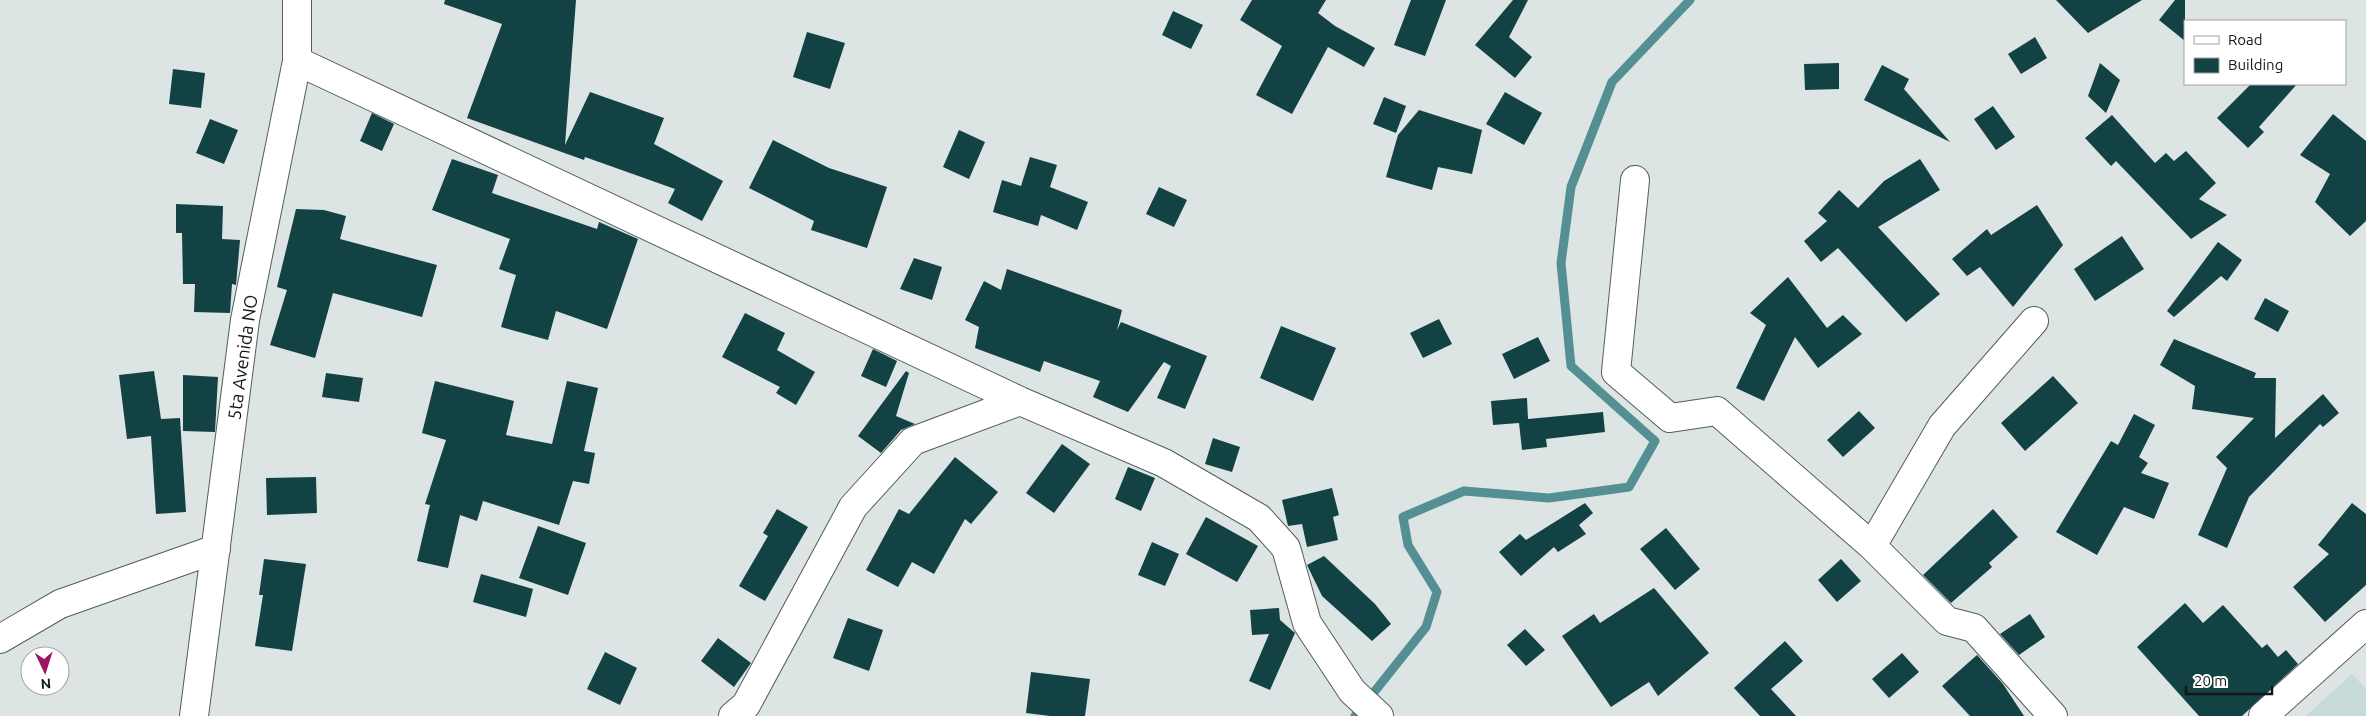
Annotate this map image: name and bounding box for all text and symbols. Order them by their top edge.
legend [2184,20,2346,85]
text: Road [2228,31,2263,48]
text: Building [2228,56,2283,73]
street label: 5ta Avenida NO [223,293,261,421]
north arrow [20,646,70,696]
scale bar [2186,664,2272,696]
text: 20 m [2194,672,2227,689]
text: N [40,676,52,692]

